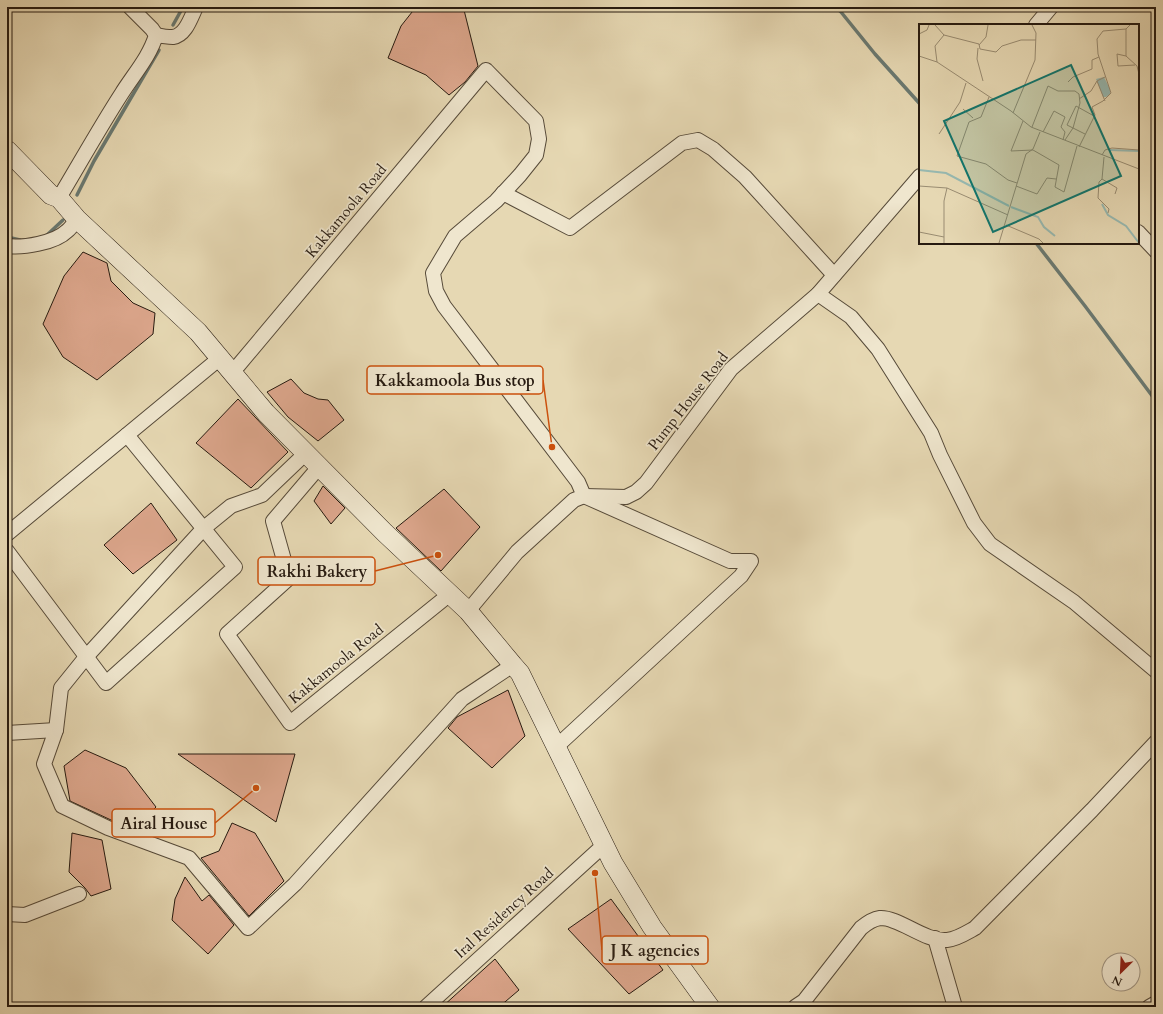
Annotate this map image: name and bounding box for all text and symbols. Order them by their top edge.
inset map [919,24,1139,244]
street label: Kakkamoola Road [301,160,391,262]
street label: Pump House Road [643,348,733,454]
callout: Kakkamoola Bus stop [367,366,543,394]
text: Kakkamoola Bus stop [375,370,535,392]
callout: Rakhi Bakery [258,557,375,585]
text: Rakhi Bakery [267,561,367,583]
street label: Kakkamoola Road [284,620,388,708]
callout: Airal House [112,809,215,837]
text: Airal House [120,813,208,835]
street label: Iral Residency Road [450,863,558,963]
callout: J K agencies [602,936,708,964]
text: J K agencies [608,940,700,962]
north arrow [1101,952,1141,992]
text: N [1109,972,1125,989]

